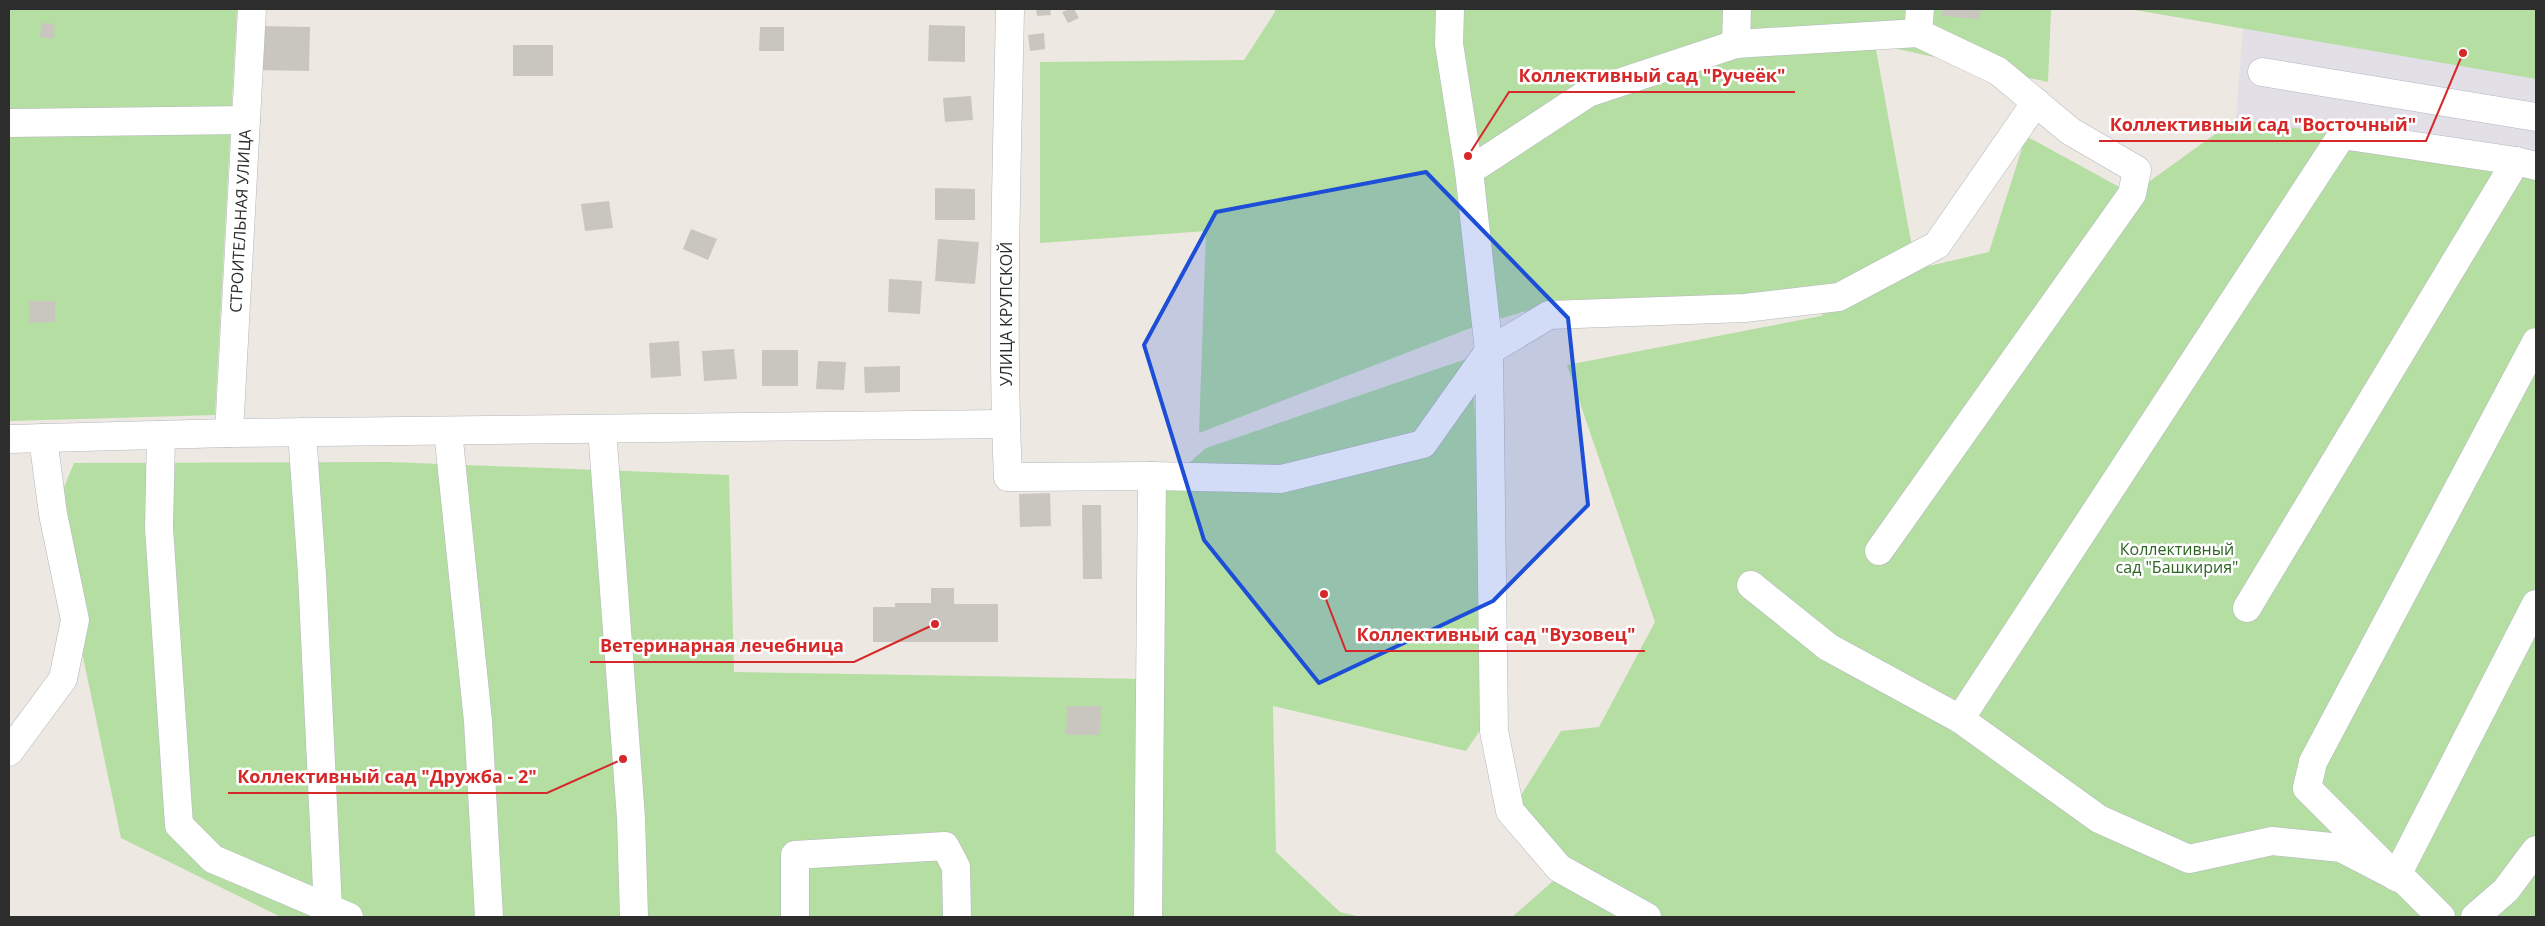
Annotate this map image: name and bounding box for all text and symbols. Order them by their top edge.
callout: Коллективный сад "Ручеёк" [1509,59,1795,92]
text: Коллективный сад "Ручеёк" [1519,63,1785,87]
callout: Коллективный сад "Восточный" [2099,108,2426,141]
text: Коллективный сад "Восточный" [2110,112,2416,136]
street label: СТРОИТЕЛЬНАЯ УЛИЦА [224,128,256,313]
street label: УЛИЦА КРУПСКОЙ [995,242,1017,386]
park label: Коллективный сад "Башкирия" [2116,538,2238,578]
callout: Коллективный сад "Вузовец" [1346,618,1645,651]
text: Коллективный сад "Вузовец" [1357,622,1635,646]
callout: Ветеринарная лечебница [590,629,854,662]
text: Ветеринарная лечебница [600,633,844,657]
callout: Коллективный сад "Дружба - 2" [228,760,547,793]
text: Коллективный сад "Дружба - 2" [237,764,537,788]

